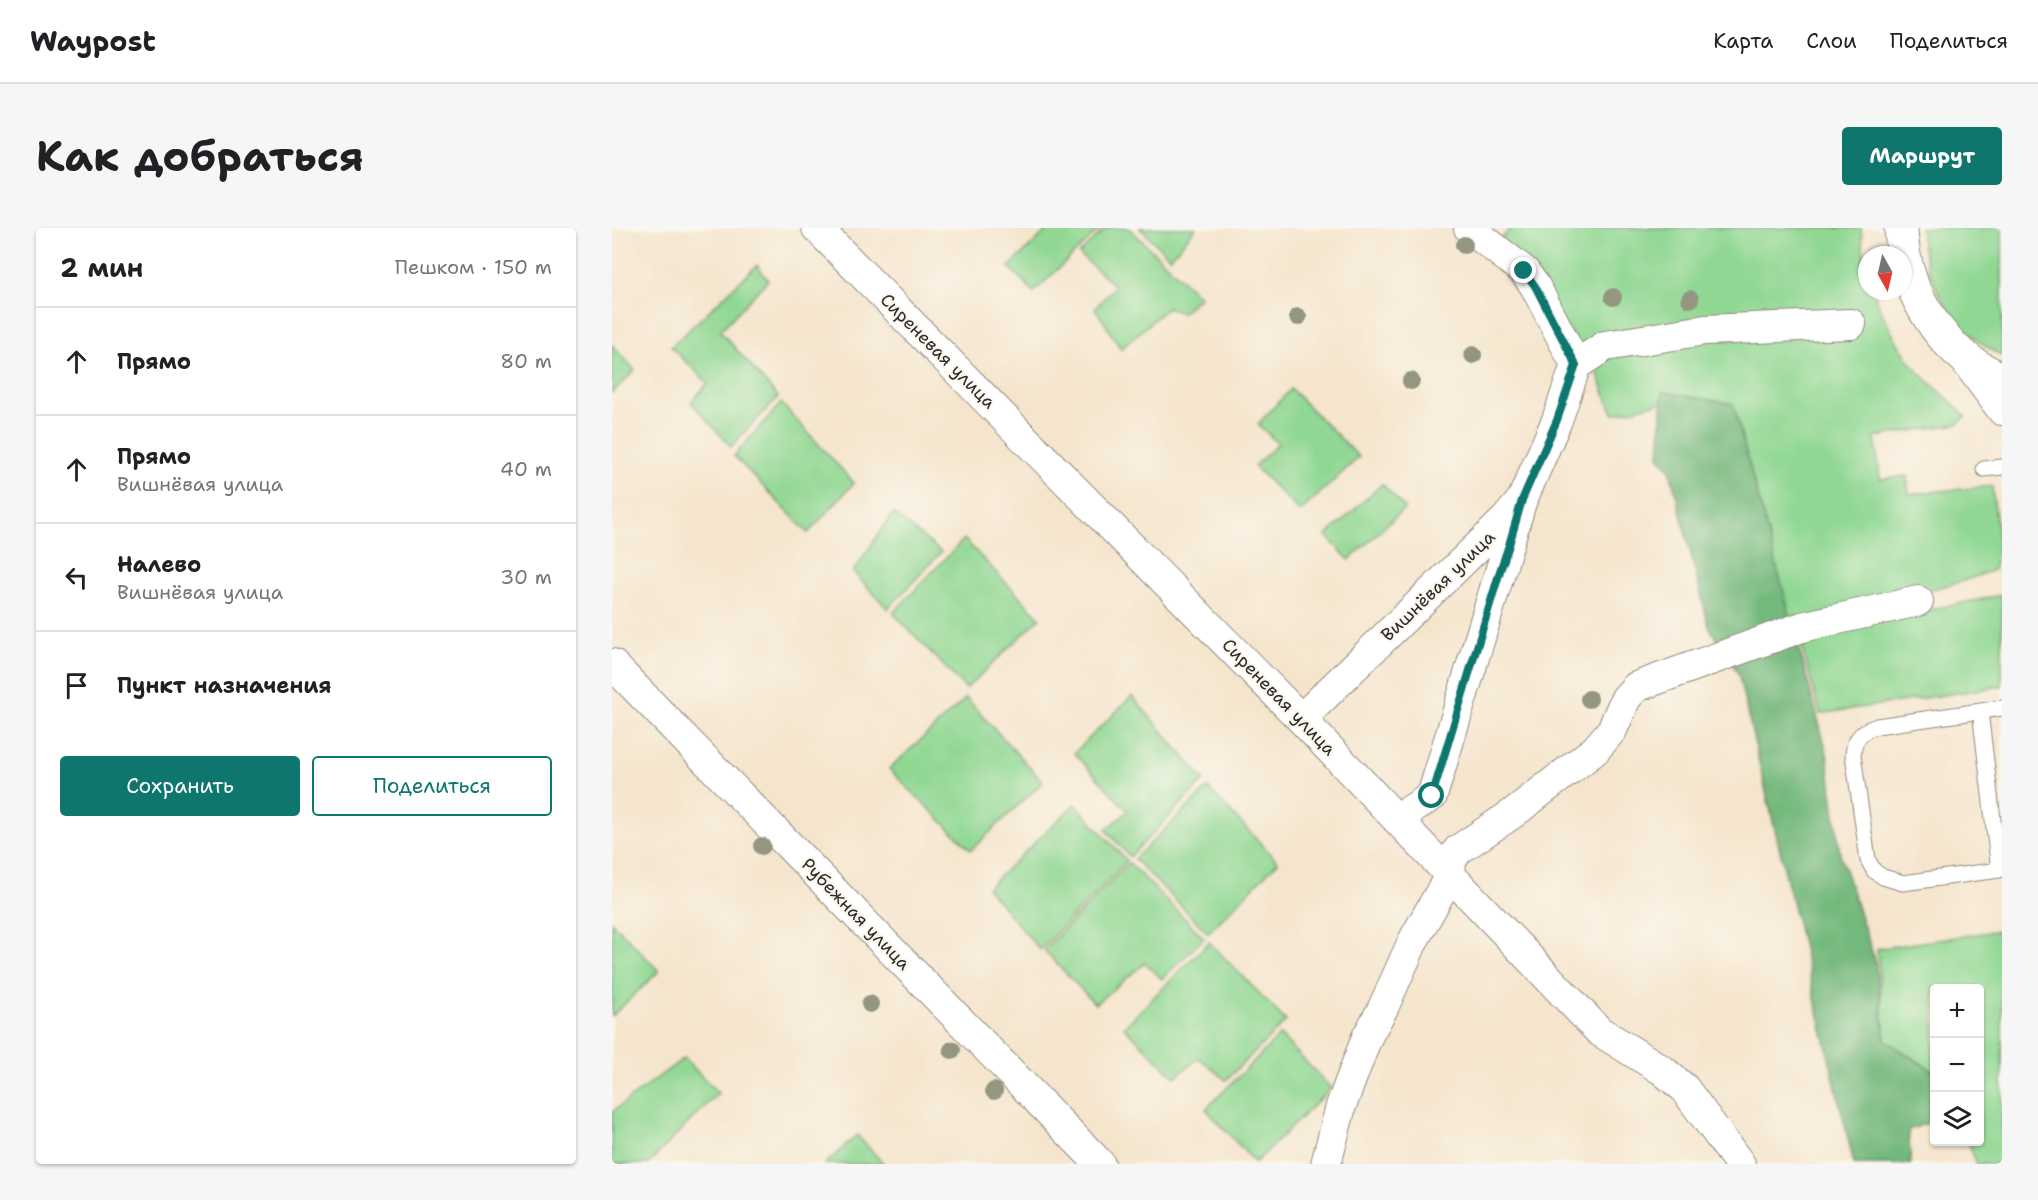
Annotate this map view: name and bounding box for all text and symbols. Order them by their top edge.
text: Waypost [30,22,156,60]
text: Карта [1713,27,1773,55]
text: Слои [1806,27,1857,55]
text: Поделиться [1890,27,2008,55]
button: Маршрут [1842,127,2002,185]
text: Как добраться [36,128,364,184]
north arrow [1858,246,1912,300]
text: 2 мин [60,250,143,285]
text: Пешком · 150 m [395,254,552,280]
route end [1510,257,1536,283]
street label: Сиреневая улица [875,288,1001,414]
icon: ahead [60,345,93,378]
text: Прямо [117,347,191,376]
text: 80 m [500,348,552,374]
text: Прямо [117,442,191,471]
icon: ahead [60,453,93,486]
text: 40 m [500,456,552,482]
text: Вишнёвая улица [117,471,283,497]
street label: Вишнёвая улица [1376,525,1500,647]
text: Налево [117,550,201,579]
icon: left [60,561,93,594]
text: 30 m [500,564,552,590]
text: Вишнёвая улица [117,579,283,605]
street label: Сиреневая улица [1217,633,1341,761]
icon: arrive [60,669,93,702]
text: Пункт назначения [117,671,331,700]
button: Сохранить [60,756,300,816]
button: Поделиться [312,756,552,816]
route start [1418,782,1444,808]
street label: Рубежная улица [796,853,916,975]
map controls [1930,984,1984,1146]
button: + [1930,984,1984,1038]
button: − [1930,1038,1984,1092]
button: layers [1930,1092,1984,1146]

